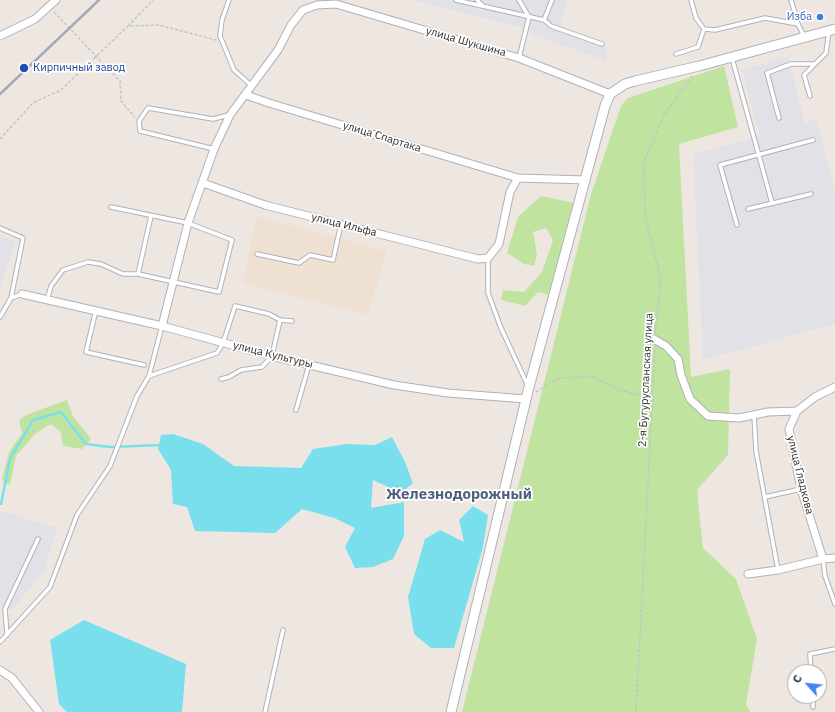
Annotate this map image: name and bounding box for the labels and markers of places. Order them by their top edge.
place label: Изба [787,10,812,24]
marker: Изба [815,12,825,22]
place label: Кирпичный завод [33,61,125,75]
marker: Кирпичный завод [18,62,30,74]

